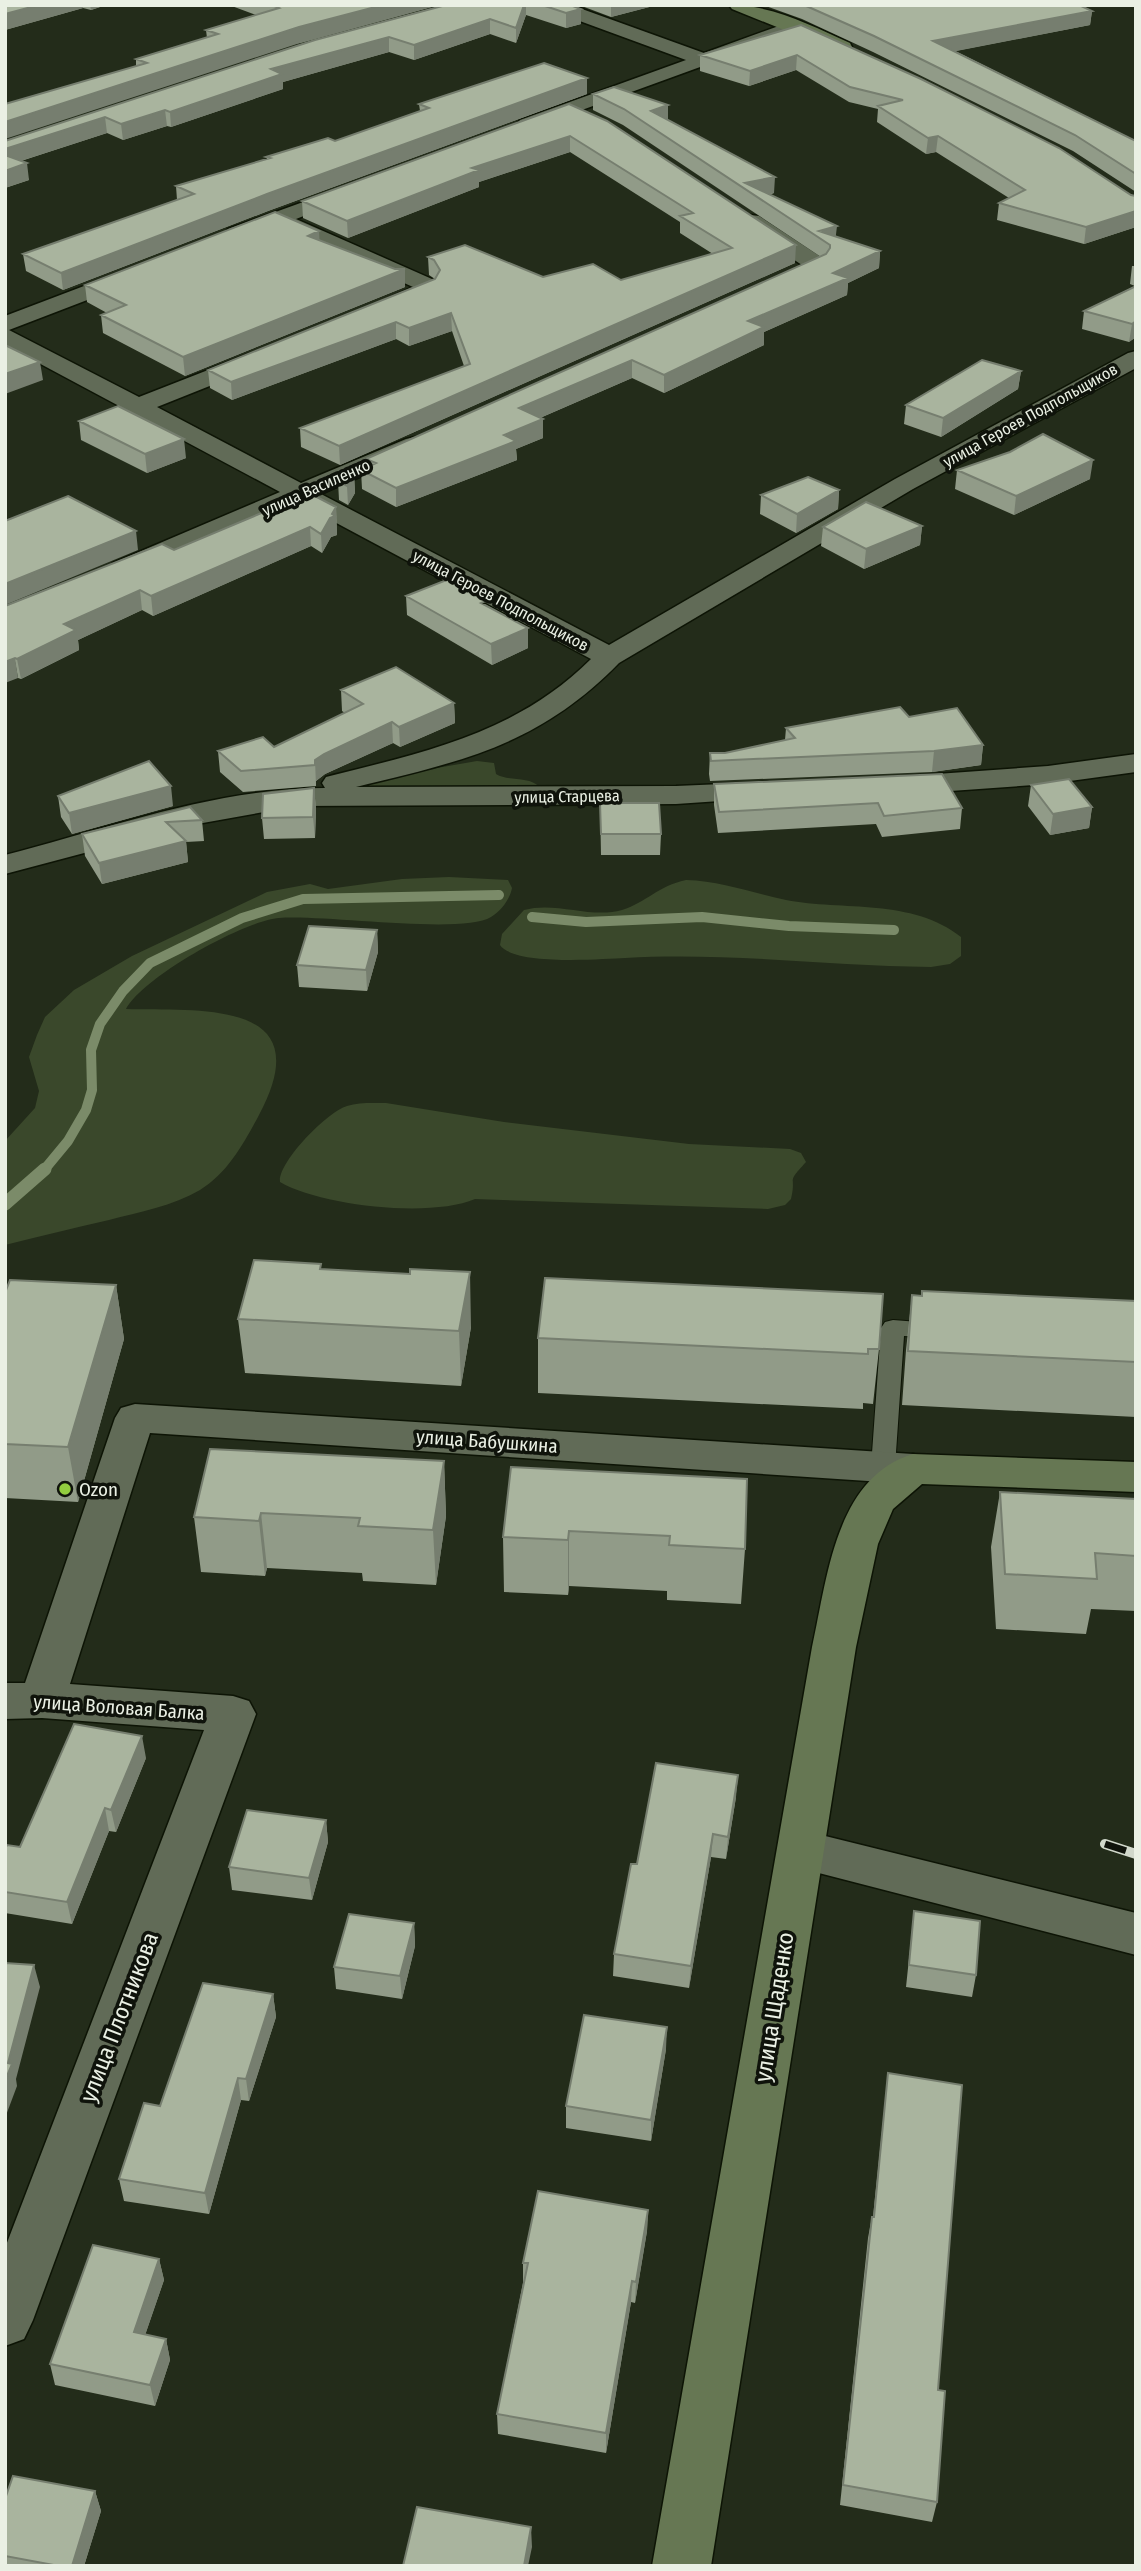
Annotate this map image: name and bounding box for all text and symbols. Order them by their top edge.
street label: улица Героев Подпольщиков [940,360,1121,471]
street label: улица Василенко [259,455,373,520]
street label: улица Героев Подпольщиков [410,546,592,655]
street label: улица Старцева [514,786,620,807]
street label: улица Бабушкина [415,1425,558,1458]
place label: Ozon [79,1478,118,1501]
marker: Ozon [57,1481,73,1497]
street label: улица Воловая Балка [33,1690,205,1725]
street label: улица Плотникова [74,1928,164,2106]
street label: улица Щаденко [748,1930,800,2084]

